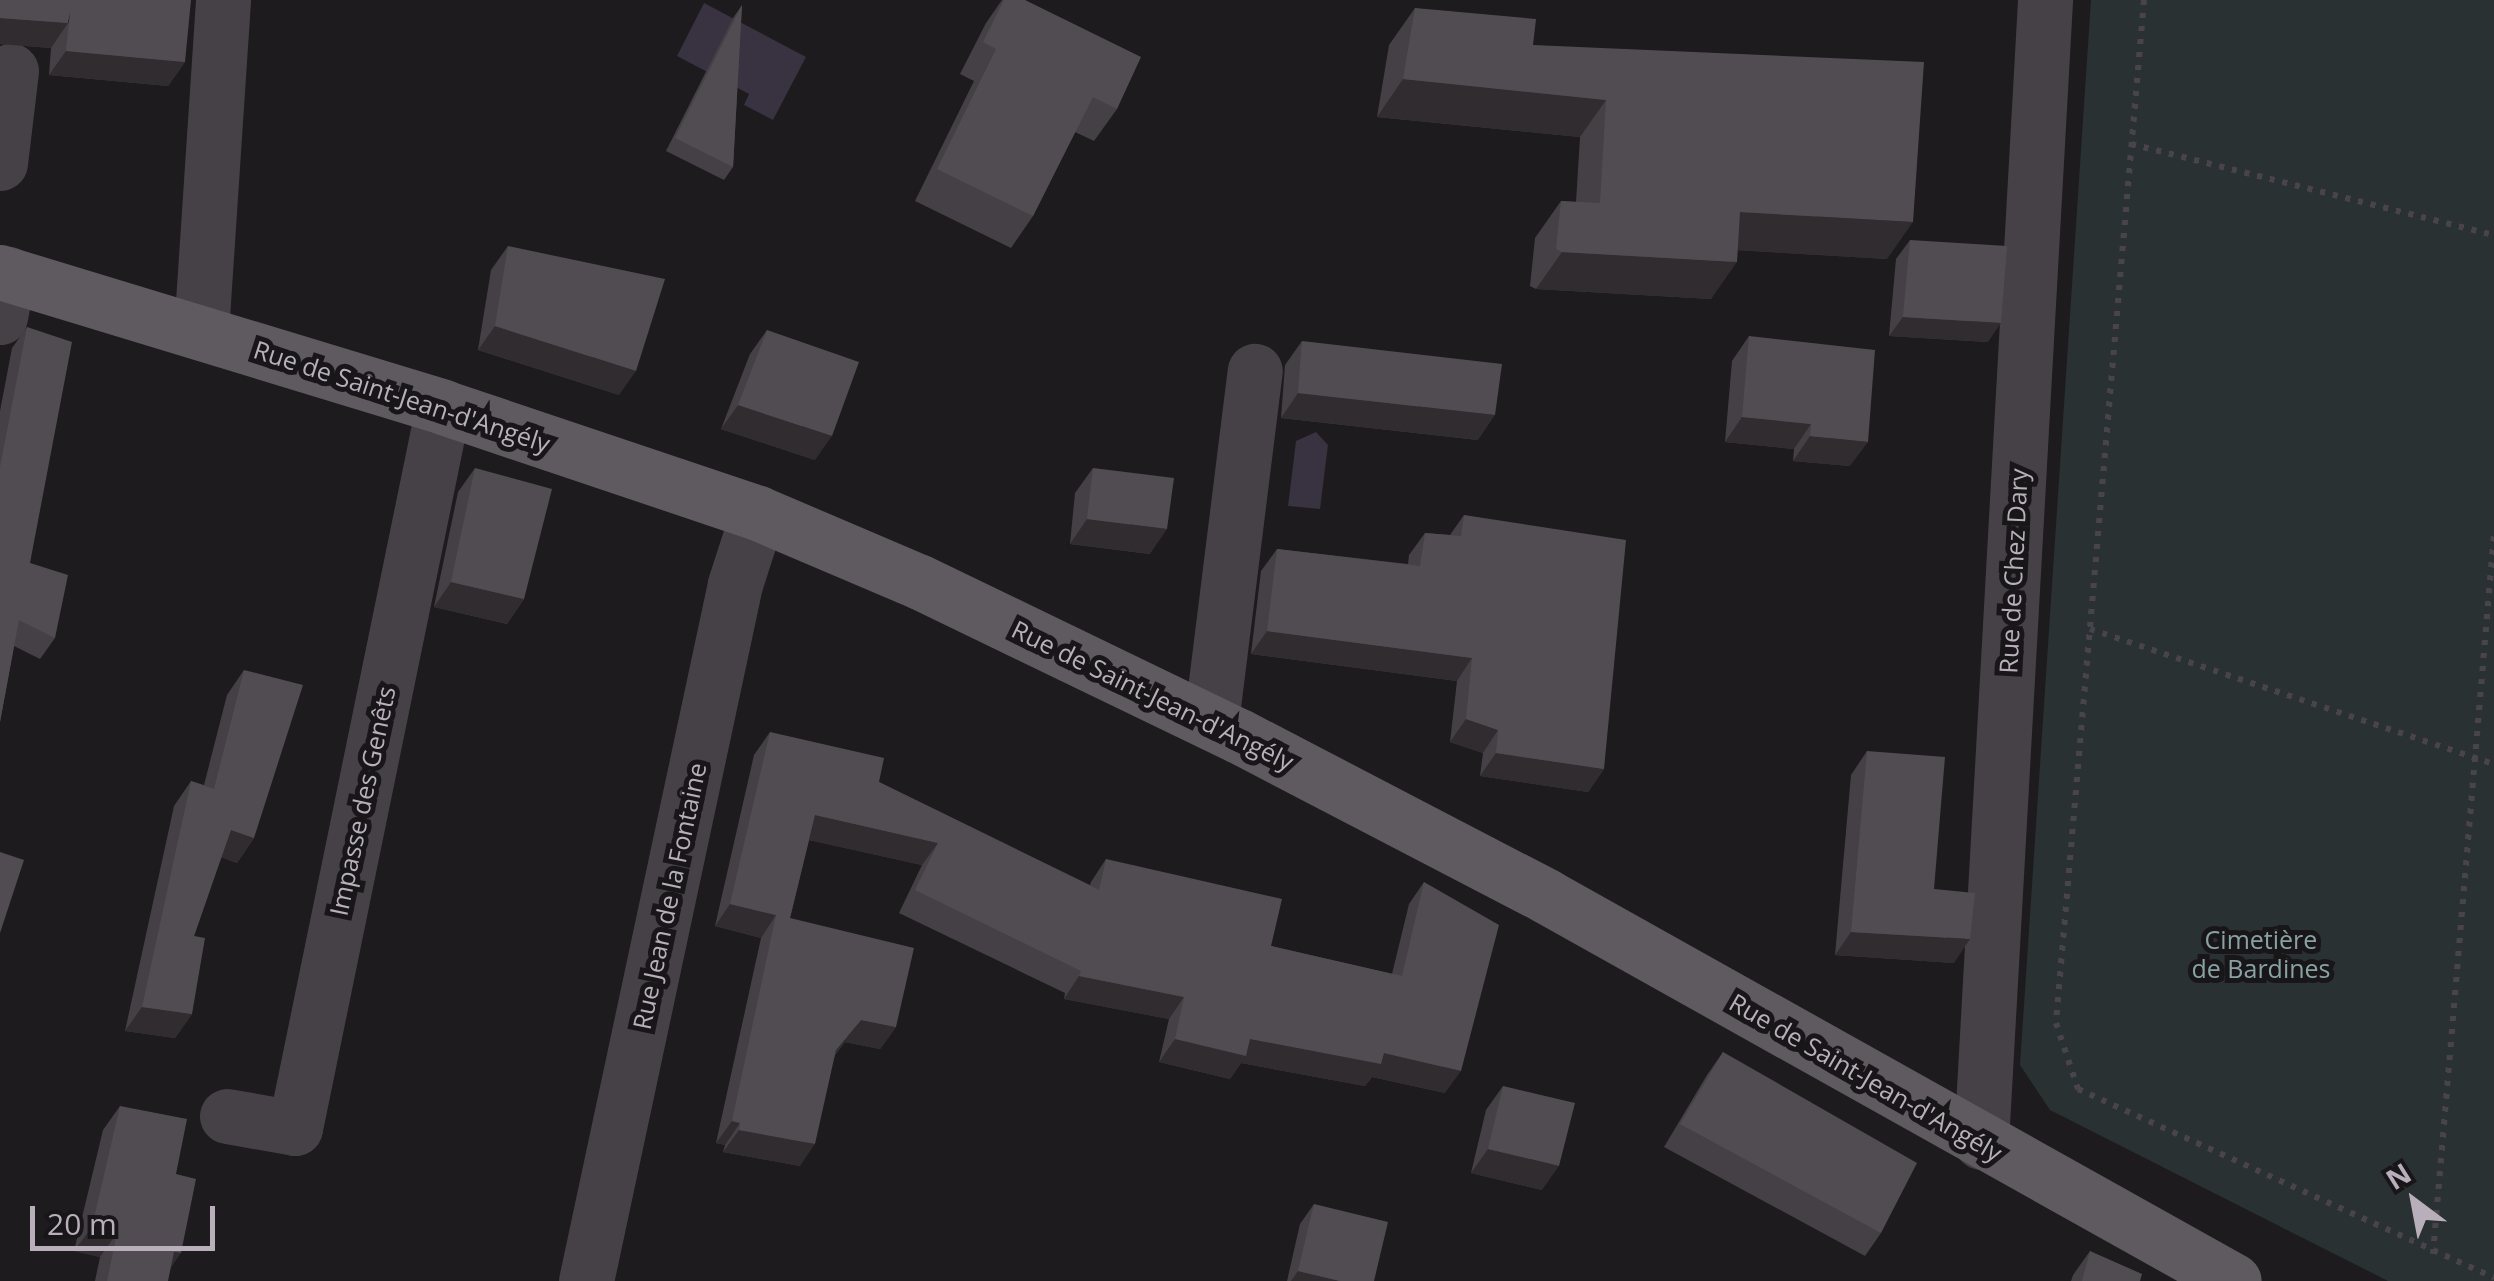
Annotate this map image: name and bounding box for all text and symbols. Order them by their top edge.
street label: Rue de Saint-Jean-d'Angély [250,334,554,458]
street label: Rue de Chez Dary [1993,468,2033,674]
street label: Rue de Saint-Jean-d'Angély [1007,614,1299,776]
street label: Impasse des Genêts [323,684,401,918]
street label: Rue Jean de la Fontaine [626,760,712,1032]
park label: Cimetière de Bardines [2192,925,2330,984]
street label: Rue de Saint-Jean-d'Angély [1724,987,2008,1167]
north arrow [2364,1151,2464,1251]
text: N [2378,1153,2418,1198]
scale bar [35,1186,220,1248]
text: 20 m [47,1203,117,1244]

